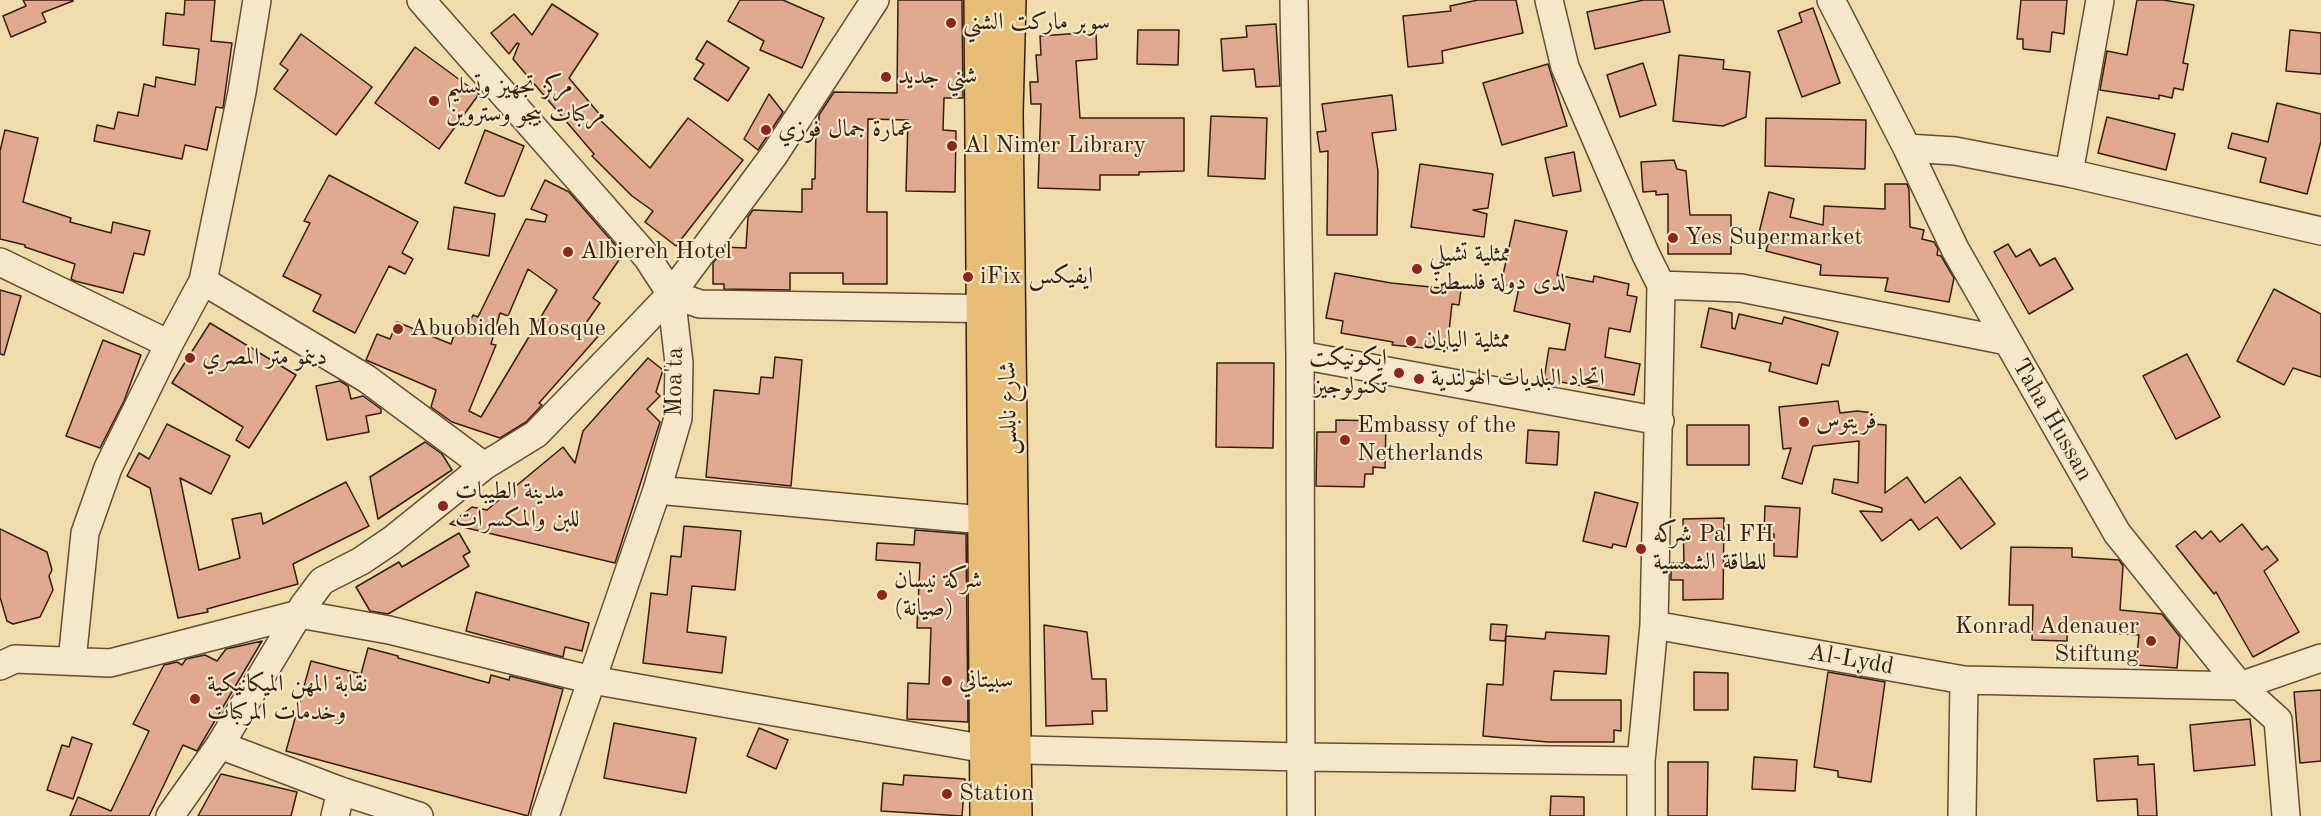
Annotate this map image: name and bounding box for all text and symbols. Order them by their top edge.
place label: سوبر ماركت الشني [963,9,1110,37]
marker: سوبر ماركت الشني [944,16,958,30]
place label: شني جديد [898,63,977,91]
marker: شني جديد [879,70,893,84]
place label: مركز تجهيز وتسليم مركبات بيجو وستروين [446,73,605,129]
marker: مركز تجهيز وتسليم مركبات بيجو وستروين [427,94,441,108]
place label: عمارة جمال فوزي [778,116,913,144]
marker: عمارة جمال فوزي [759,123,773,137]
place label: Al Nimer Library [964,132,1146,160]
marker: Al Nimer Library [945,139,959,153]
place label: Yes Supermarket [1685,224,1863,252]
marker: Yes Supermarket [1666,231,1680,245]
place label: Albiereh Hotel [580,238,732,266]
place label: ممثلية تشيلي لدى دولة فلسطين [1429,241,1566,297]
marker: Albiereh Hotel [561,245,575,259]
marker: ممثلية تشيلي لدى دولة فلسطين [1410,262,1424,276]
place label: iFix ايفيكس [980,263,1093,291]
marker: iFix ايفيكس [961,270,975,284]
place label: Abuobideh Mosque [410,315,606,343]
marker: Abuobideh Mosque [391,322,405,336]
place label: ممثلية اليابان [1423,327,1511,355]
marker: ممثلية اليابان [1404,334,1418,348]
place label: دينمو متر المصري [202,344,327,372]
place label: ايكونيكت تكنولوجيز [1309,345,1387,401]
street label: Moa'ta [660,347,690,417]
marker: دينمو متر المصري [183,351,197,365]
street label: Taha Hussan [2005,354,2099,486]
street label: شارع نابلس [994,361,1024,455]
place label: اتحاد البلديات الهولندية [1431,365,1605,393]
marker: ايكونيكت تكنولوجيز [1392,366,1406,380]
marker: اتحاد البلديات الهولندية [1412,372,1426,386]
place label: فريتوس [1816,408,1877,436]
place label: Embassy of the Netherlands [1357,412,1516,468]
marker: فريتوس [1797,415,1811,429]
marker: Embassy of the Netherlands [1338,433,1352,447]
place label: مدينة الطيبات للبن والمكسرات [455,478,580,534]
marker: مدينة الطيبات للبن والمكسرات [436,499,450,513]
place label: شركه Pal FH للطاقة الشمسية [1653,521,1774,577]
marker: شركه Pal FH للطاقة الشمسية [1634,542,1648,556]
place label: شركة نيسان (صيانة) [894,567,982,623]
marker: شركة نيسان (صيانة) [875,588,889,602]
place label: Konrad Adenauer Stiftung [1955,613,2139,669]
marker: Konrad Adenauer Stiftung [2144,634,2158,648]
street label: Al-Lydd [1806,638,1896,682]
place label: سبيتاني [959,667,1013,695]
place label: نقابة المهن الميكانيكية وخدمات المركبات [207,671,368,727]
marker: سبيتاني [940,674,954,688]
marker: نقابة المهن الميكانيكية وخدمات المركبات [188,692,202,706]
place label: Station [959,780,1034,808]
marker: Station [940,787,954,801]

